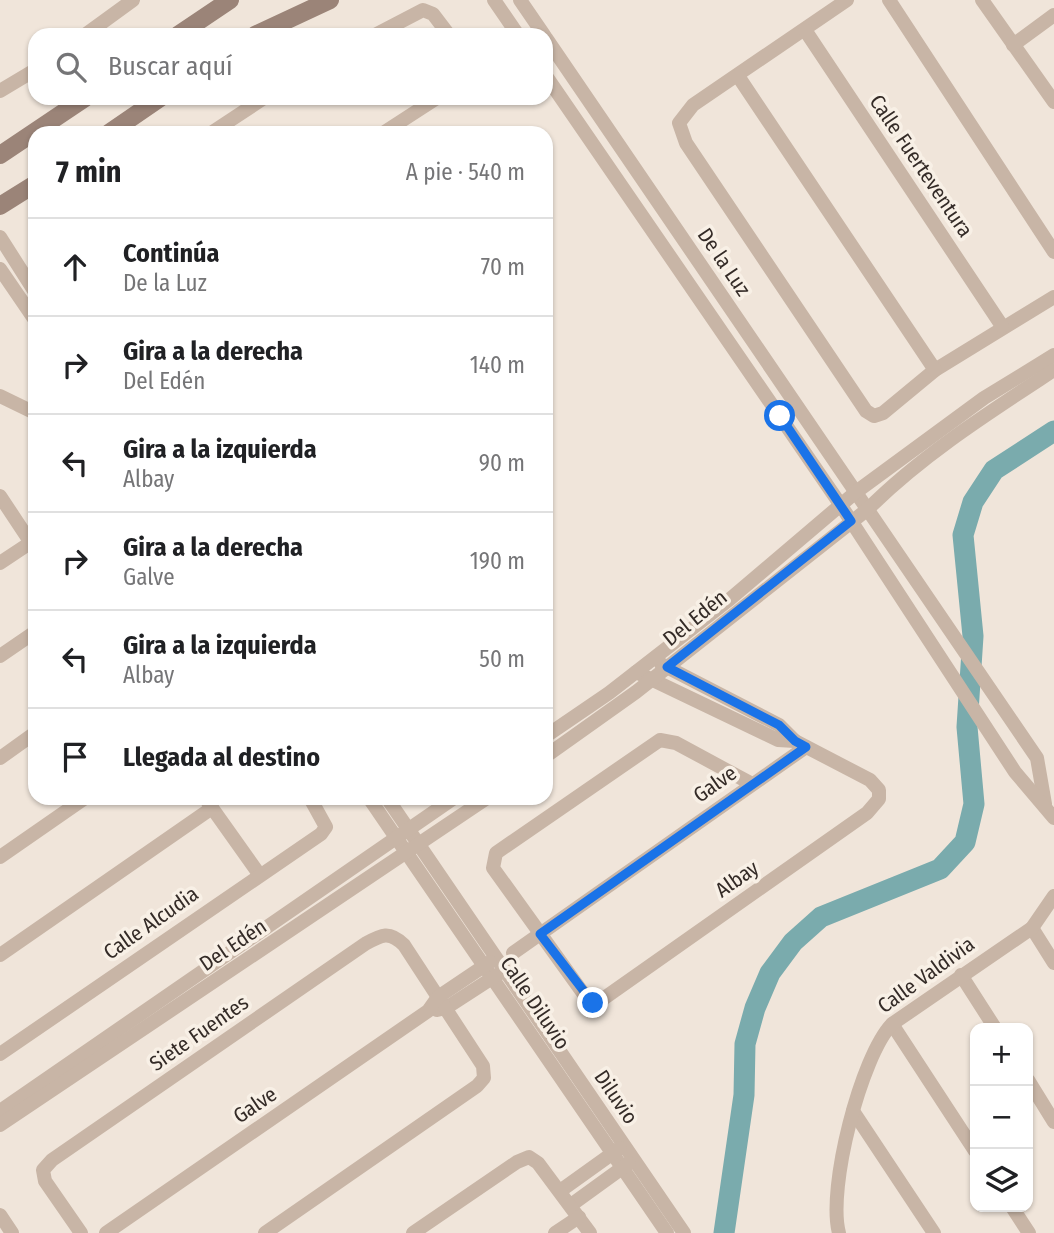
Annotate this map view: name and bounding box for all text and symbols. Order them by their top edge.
search box [28,28,553,105]
icon: search [52,48,90,86]
text: Buscar aquí [108,51,233,82]
street label: Calle Fuerteventura [864,90,978,242]
text: 7 min [56,154,121,190]
text: A pie · 540 m [406,158,525,186]
street label: De la Luz [692,223,756,301]
text: Continúa [123,238,220,269]
icon: ahead [56,248,94,286]
text: 70 m [481,253,525,281]
text: De la Luz [123,269,207,297]
text: Gira a la derecha [123,336,303,367]
icon: right [56,346,94,384]
text: 140 m [470,351,525,379]
text: Del Edén [123,367,205,395]
route start [764,400,795,431]
text: Gira a la izquierda [123,434,317,465]
icon: left [56,444,94,482]
text: 90 m [479,449,525,477]
text: Albay [123,465,174,493]
text: Gira a la derecha [123,532,303,563]
icon: right [56,542,94,580]
text: 190 m [470,547,525,575]
text: Galve [123,563,175,591]
street label: Del Edén [658,584,732,652]
text: Gira a la izquierda [123,630,317,661]
icon: left [56,640,94,678]
text: 50 m [479,645,525,673]
text: Albay [123,661,174,689]
icon: arrive [56,738,94,776]
text: Llegada al destino [123,742,320,773]
street label: Galve [688,760,742,808]
street label: Albay [710,855,764,903]
street label: Calle Alcudia [99,881,203,965]
street label: Del Edén [195,913,271,977]
street label: Calle Valdivia [872,931,980,1019]
street label: Calle Diluvio [494,952,576,1054]
route end [577,987,608,1018]
street label: Siete Fuentes [145,989,253,1077]
map controls [970,1023,1033,1212]
button: + [970,1023,1033,1086]
street label: Diluvio [589,1065,643,1129]
street label: Galve [228,1081,282,1129]
button: − [970,1086,1033,1149]
button: layers [970,1149,1033,1212]

